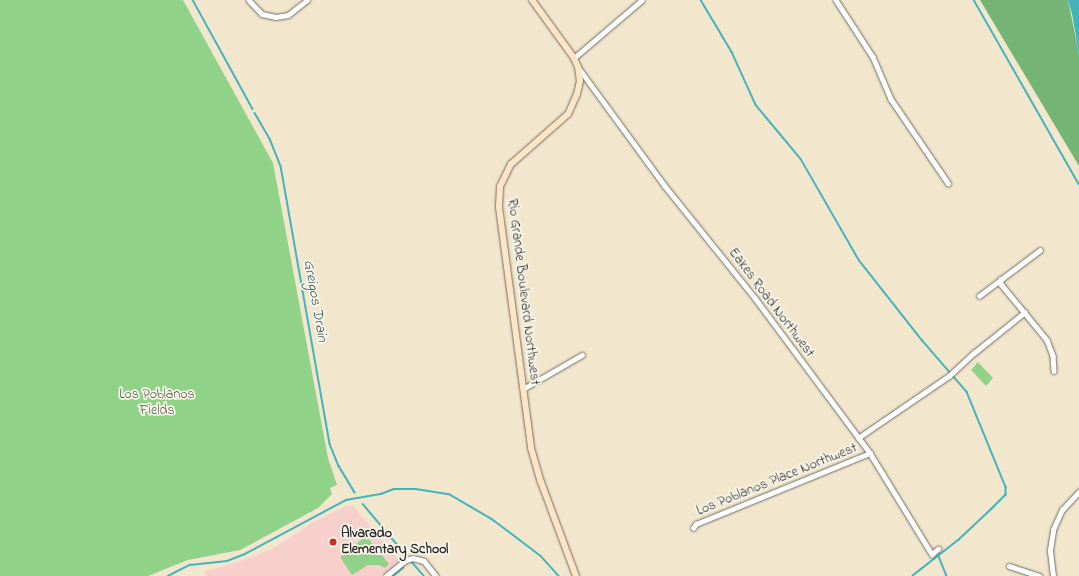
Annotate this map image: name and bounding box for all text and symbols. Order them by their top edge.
street label: Rio Grande Boulevard Northwest [503,198,543,386]
street label: Eakes Road Northwest [724,245,818,361]
water label: Greigos Drain [299,258,331,344]
park label: Los Poblanos Fields [119,387,195,420]
street label: Los Poblanos Place Northwest [694,440,860,520]
place label: Alvarado Elementary School [341,526,448,558]
marker: Alvarado Elementary School [328,537,338,547]

